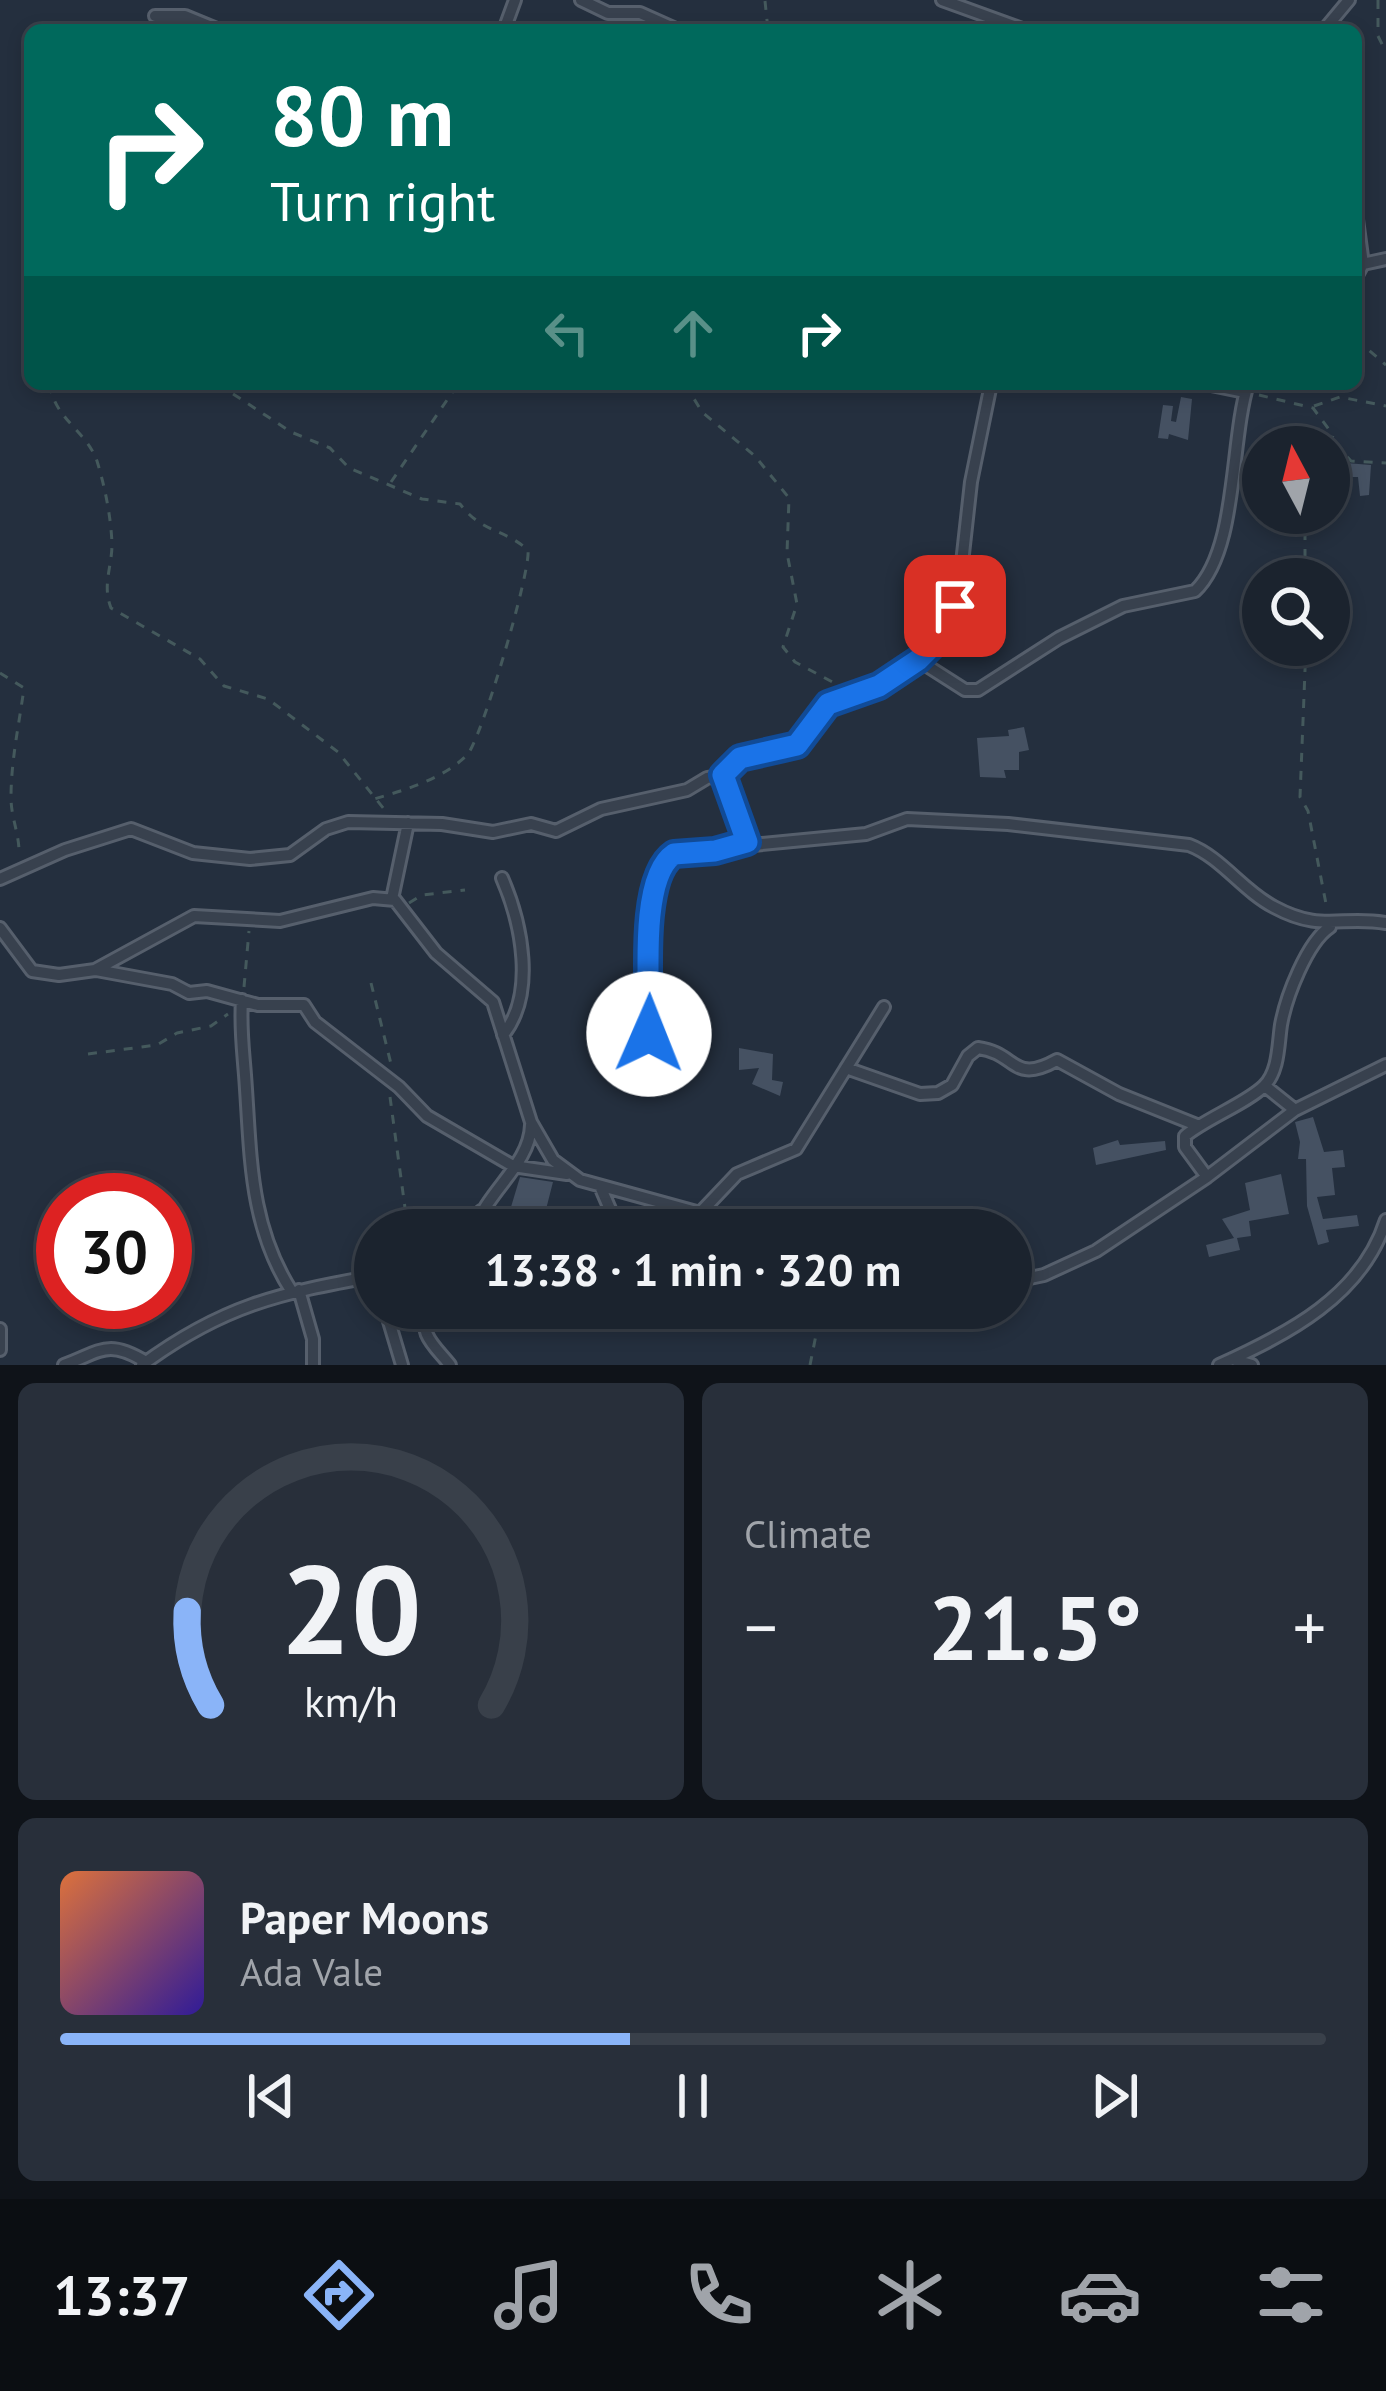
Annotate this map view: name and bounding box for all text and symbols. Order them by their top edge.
text: 80 m [270,60,454,169]
icon: right [72,72,228,228]
text: Turn right [270,166,495,236]
icon: left [534,300,600,366]
icon: ahead [660,300,726,366]
icon: right [786,300,852,366]
north arrow [1242,426,1350,534]
map controls [1242,426,1350,666]
pin [904,555,1006,657]
button: search [1242,558,1350,666]
icon: arrive [922,573,988,639]
position arrow [586,971,712,1097]
speed limit sign: 30 [36,1173,192,1329]
text: 13:38 · 1 min · 320 m [485,1240,901,1298]
text: Climate [744,1508,872,1559]
text: 20 [280,1527,422,1688]
text: 21.5° [928,1568,1142,1685]
text: − [744,1584,777,1669]
text: + [1293,1584,1326,1669]
text: km/h [304,1672,398,1728]
text: Paper Moons [240,1888,489,1946]
text: Ada Vale [240,1946,383,1997]
icon: previous [238,2063,304,2129]
icon: pause [660,2063,726,2129]
icon: next [1082,2063,1148,2129]
icon: directions [297,2253,381,2337]
icon: music [487,2253,571,2337]
icon: phone [677,2253,761,2337]
icon: climate [868,2253,952,2337]
icon: car [1058,2253,1142,2337]
icon: filters [1249,2253,1333,2337]
text: 13:37 [53,2260,190,2330]

